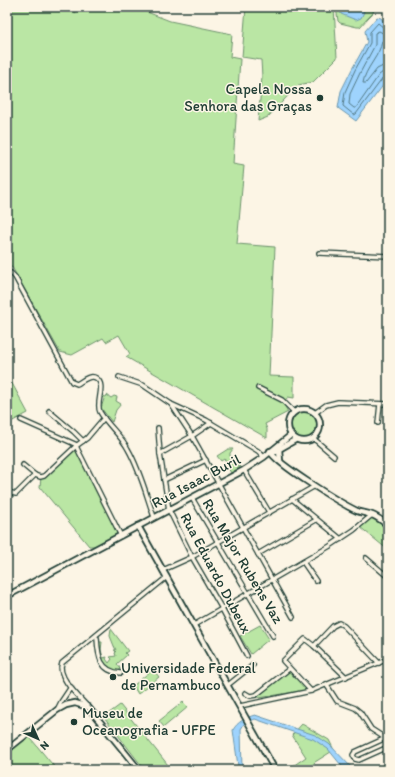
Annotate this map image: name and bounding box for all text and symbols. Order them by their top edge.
place label: Capela Nossa Senhora das Graças [184,80,313,115]
marker: Capela Nossa Senhora das Graças [315,93,325,103]
street label: Rua Isaac Buril [148,450,244,512]
street label: Rua Major Rubens Vaz [199,495,287,627]
street label: Rua Eduardo Dubeux [177,510,255,636]
place label: Universidade Federal de Pernambuco [121,659,257,694]
marker: Universidade Federal de Pernambuco [108,672,118,682]
place label: Museu de Oceanografia - UFPE [82,704,216,739]
marker: Museu de Oceanografia - UFPE [69,717,79,727]
north arrow [18,719,58,759]
text: N [37,738,52,753]

